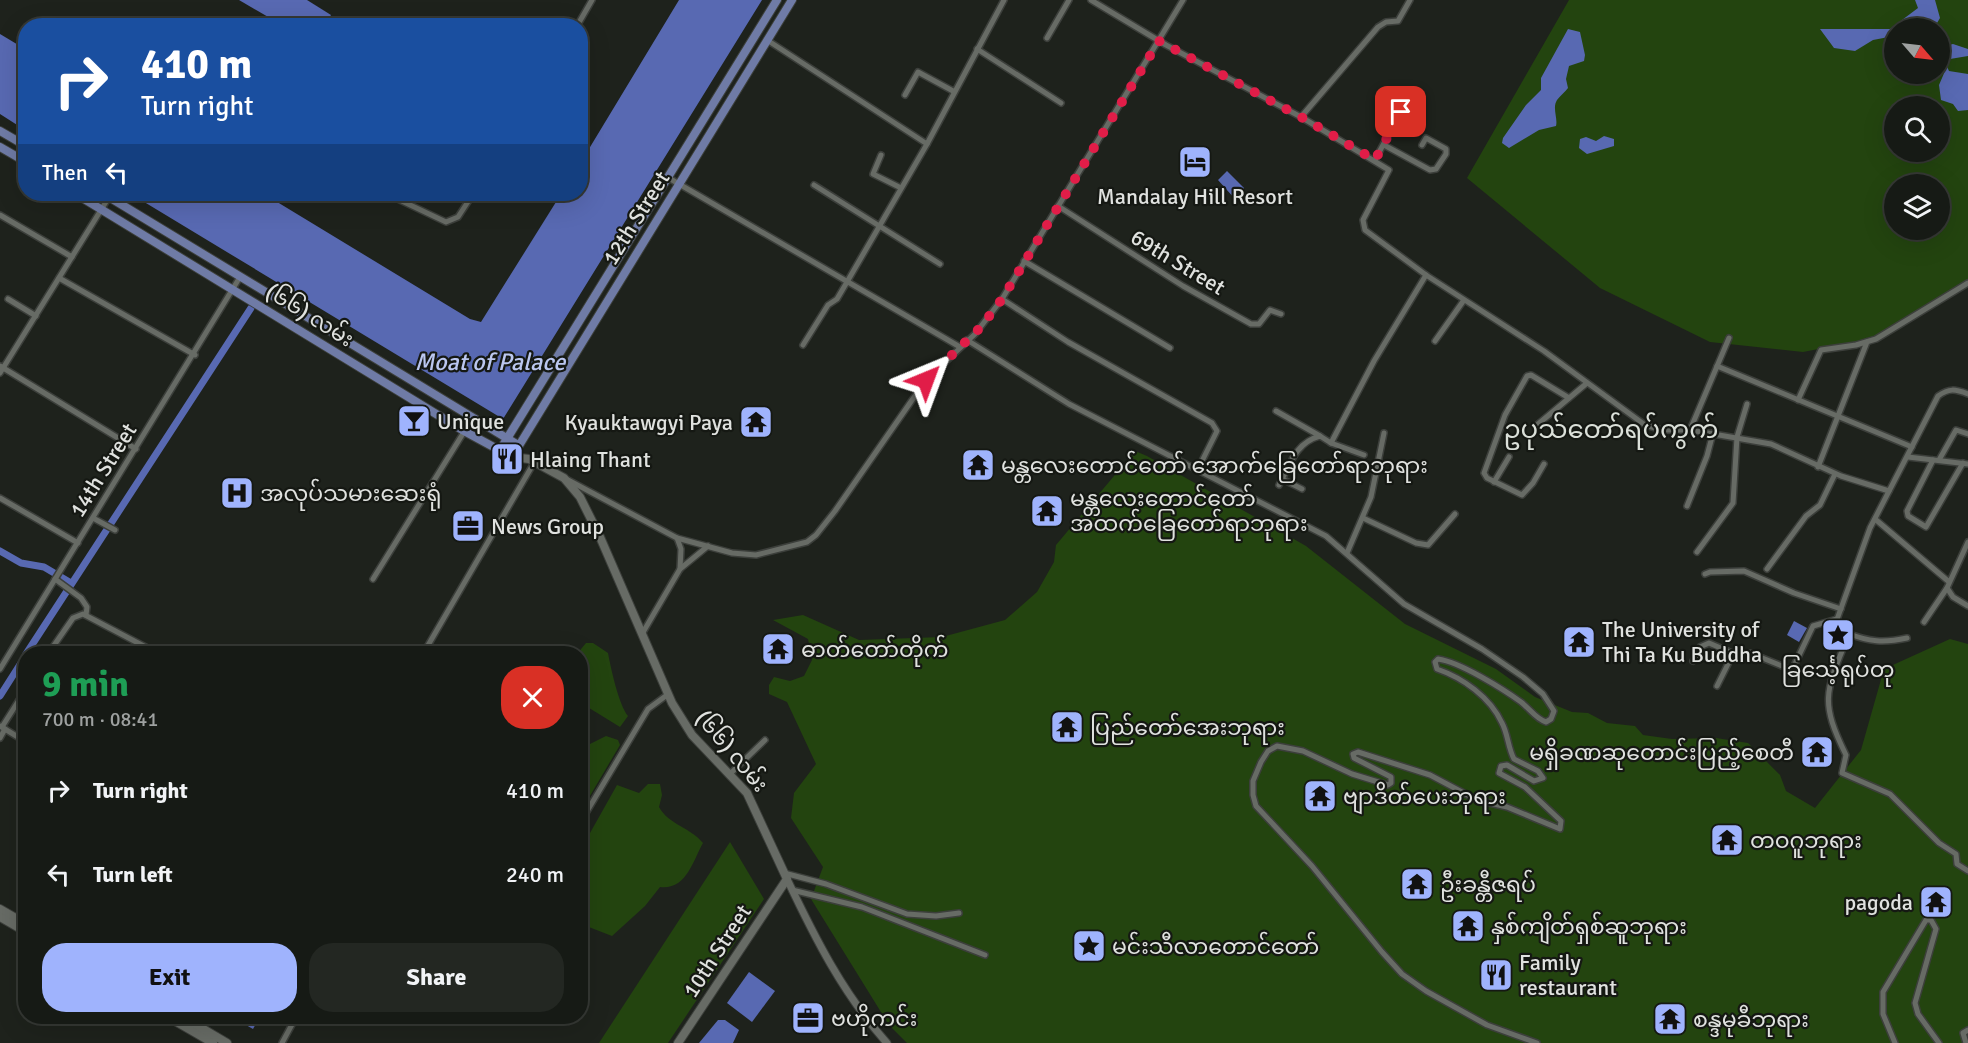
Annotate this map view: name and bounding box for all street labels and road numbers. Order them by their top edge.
street label: 12th Street [597,166,676,270]
street label: 69th Street [1126,223,1230,301]
street label: (၆၆) လမ်း [261,276,360,353]
street label: 14th Street [64,418,143,522]
street label: (၆၆) လမ်း [690,703,775,797]
street label: 10th Street [677,899,757,1003]

